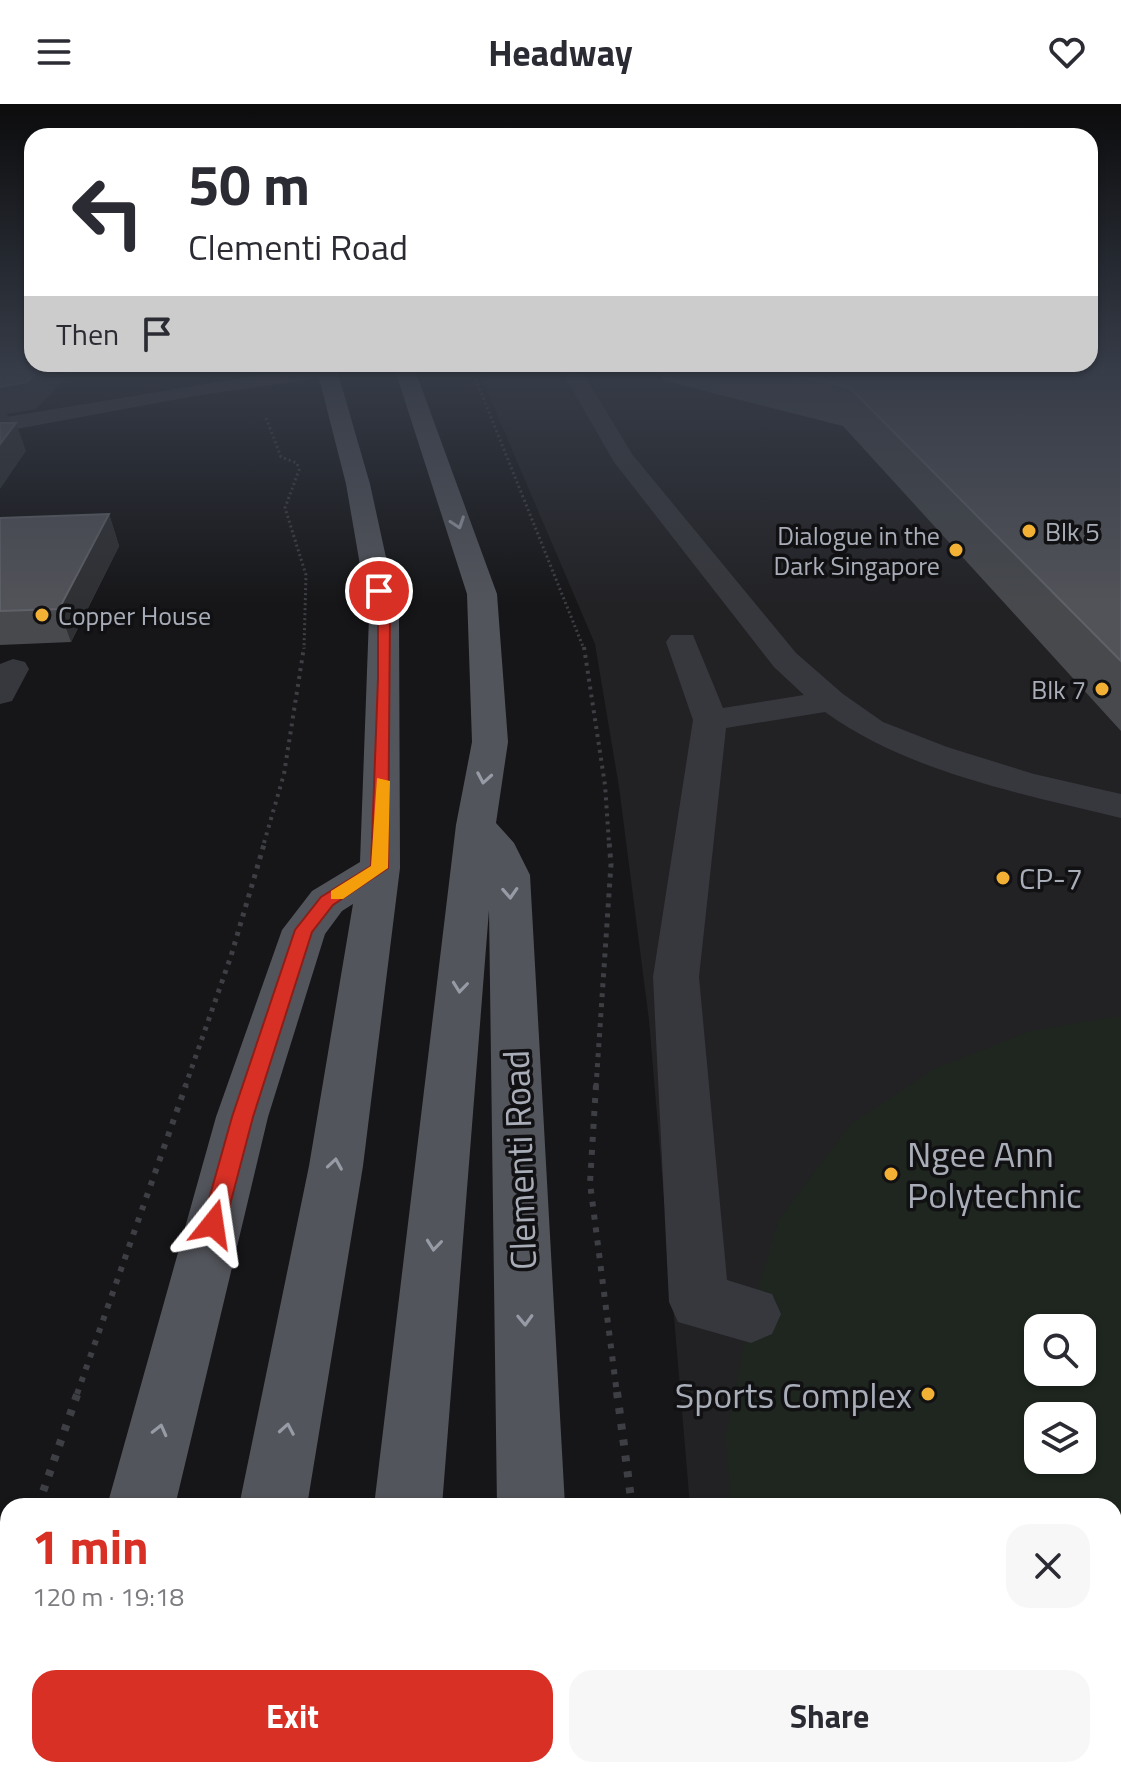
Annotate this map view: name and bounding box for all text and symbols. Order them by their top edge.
text: Headway [488,25,633,80]
icon: menu [32,30,76,74]
icon: heart [1045,30,1089,74]
text: 50 m [188,142,310,227]
icon: left [56,160,160,264]
text: Clementi Road [188,219,408,274]
text: Then [56,311,119,357]
icon: arrive [135,312,179,356]
place label: Blk 5 [1045,512,1100,551]
one-way arrow [448,515,464,529]
place label: Dialogue in the Dark Singapore [774,516,940,585]
marker: Blk 5 [1020,522,1038,540]
marker: Dialogue in the Dark Singapore [947,541,965,559]
pin [345,557,413,625]
icon: arrive [357,569,401,613]
place label: Copper House [58,596,211,635]
marker: Copper House [33,606,51,624]
place label: Blk 7 [1031,670,1086,709]
marker: Blk 7 [1093,680,1111,698]
one-way arrow [477,772,494,785]
place label: CP-7 [1019,855,1083,901]
marker: CP-7 [994,869,1012,887]
one-way arrow [501,887,518,900]
one-way arrow [451,981,468,994]
street label: Clementi Road [488,1049,550,1271]
place label: Ngee Ann Polytechnic [907,1126,1082,1222]
one-way arrow [326,1157,343,1171]
marker: Ngee Ann Polytechnic [882,1165,900,1183]
position arrow [171,1182,255,1266]
one-way arrow [426,1239,443,1252]
one-way arrow [516,1314,533,1327]
map controls [1024,1314,1096,1474]
button: search [1024,1314,1096,1386]
place label: Sports Complex [675,1367,912,1422]
marker: Sports Complex [919,1385,937,1403]
button: layers [1024,1402,1096,1474]
one-way arrow [278,1422,295,1436]
one-way arrow [151,1424,168,1438]
text: 1 min [32,1510,149,1583]
button: close [1006,1524,1090,1608]
text: 120 m · 19:18 [32,1577,184,1616]
button: Exit [32,1670,553,1762]
button: Share [569,1670,1090,1762]

